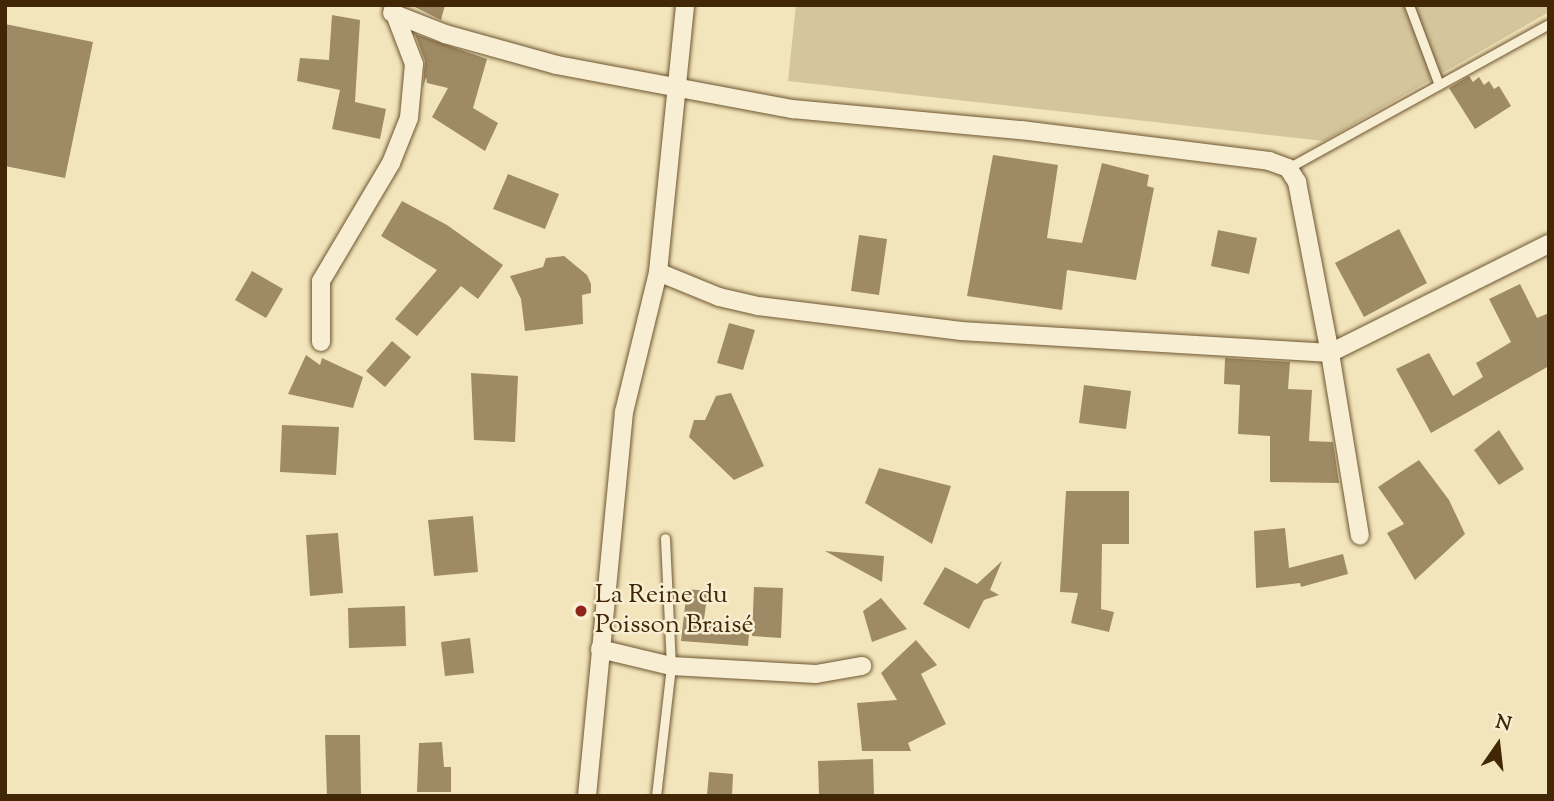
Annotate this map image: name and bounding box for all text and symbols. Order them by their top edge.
place label: La Reine du Poisson Braisé [595,580,754,642]
marker: La Reine du Poisson Braisé [573,603,589,619]
text: N [1493,709,1514,739]
north arrow [1463,710,1533,780]

